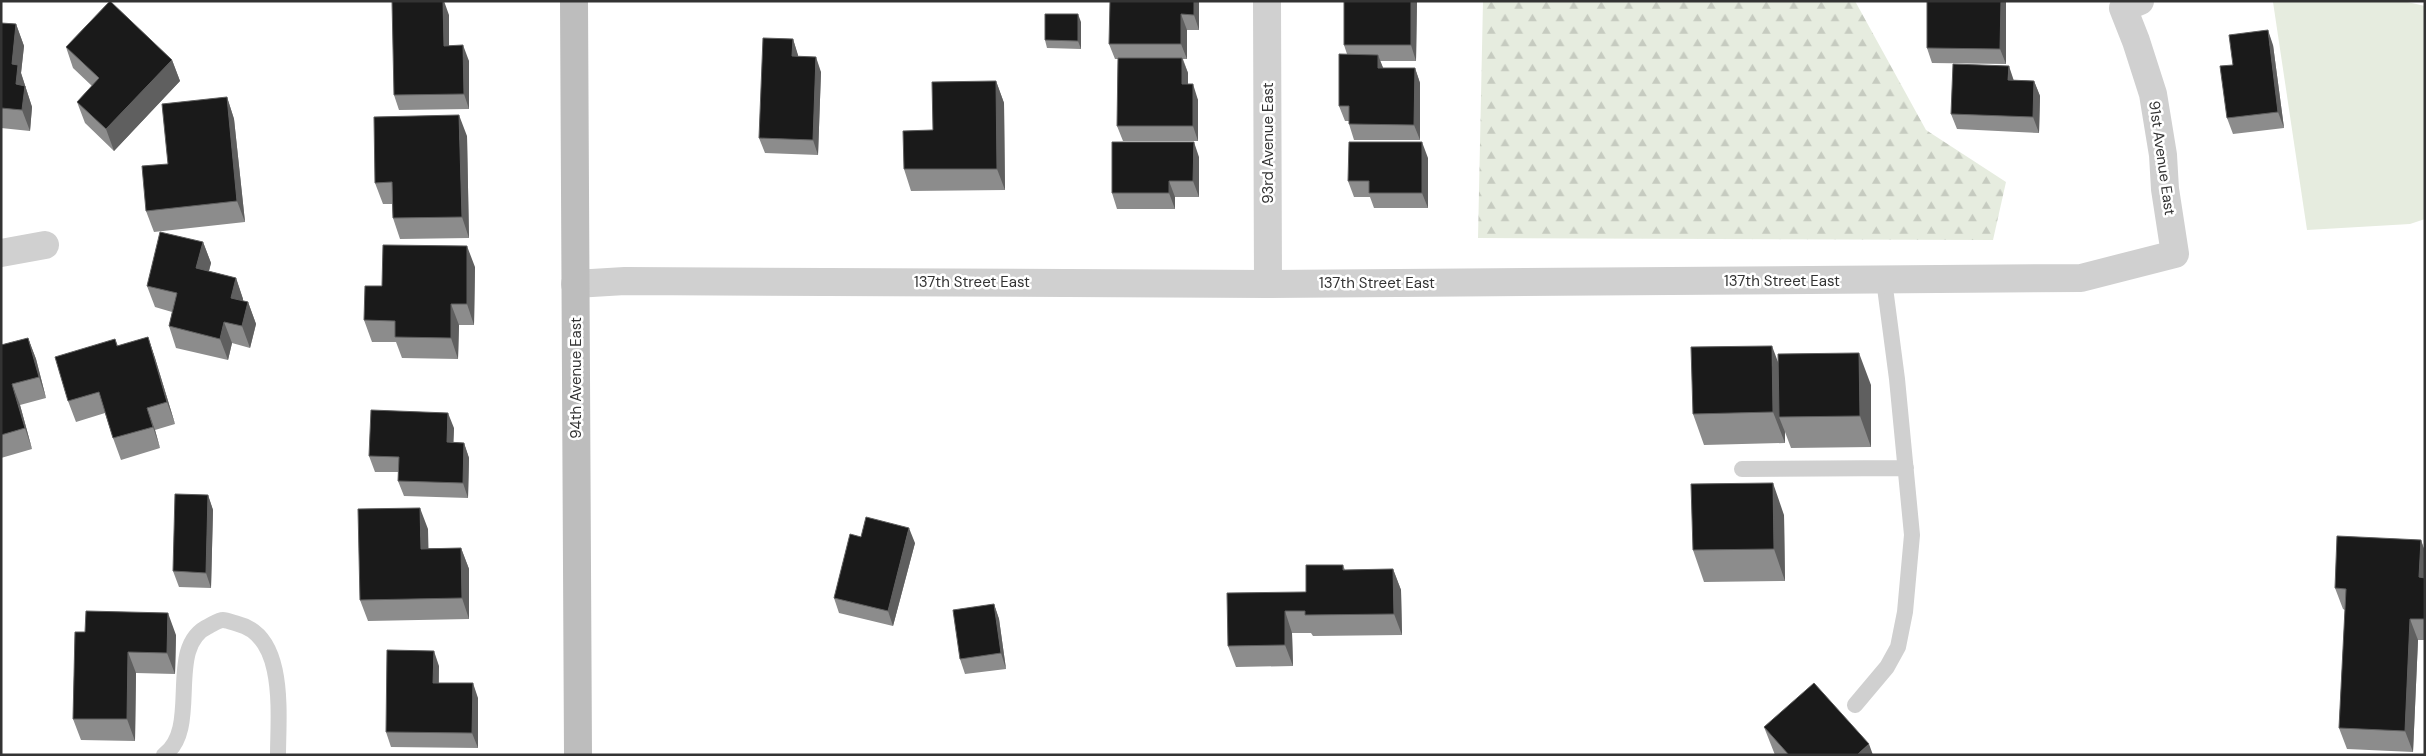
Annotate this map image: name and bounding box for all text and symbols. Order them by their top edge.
street label: 93rd Avenue East [1258,82,1278,204]
street label: 91st Avenue East [2144,99,2180,217]
street label: 137th Street East [1724,271,1840,291]
street label: 137th Street East [914,272,1030,292]
street label: 137th Street East [1319,273,1435,293]
street label: 94th Avenue East [566,317,586,439]

